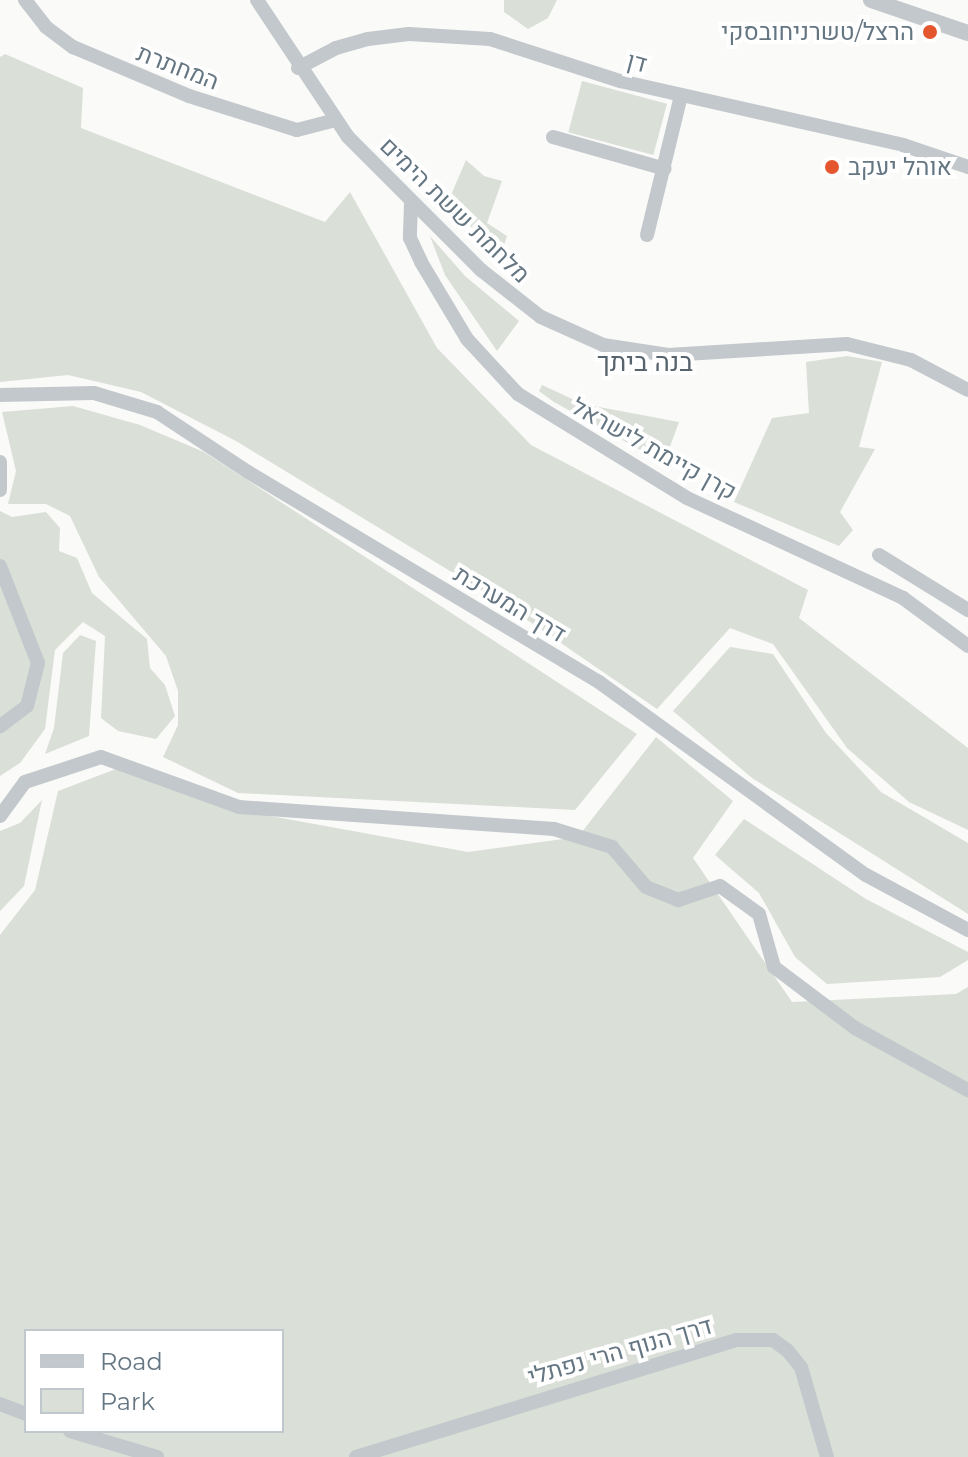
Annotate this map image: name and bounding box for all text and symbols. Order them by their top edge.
place label: הרצל/טשרניחובסקי [721,18,914,46]
marker: הרצל/טשרניחובסקי [921,23,939,41]
street label: המחתרת [133,38,223,96]
street label: דן [624,46,650,78]
street label: מלחמת ששת הימים [374,131,536,289]
place label: אוהל יעקב [848,153,952,181]
marker: אוהל יעקב [823,158,841,176]
district label: בנה ביתך [597,347,693,379]
street label: קרן קיימת לישראל [567,392,741,506]
street label: דרך המערכת [449,559,571,649]
street label: דרך הנוף הרי נפתלי [524,1311,716,1391]
legend [24,1329,284,1433]
text: Road [100,1347,163,1376]
text: Park [100,1387,155,1416]

